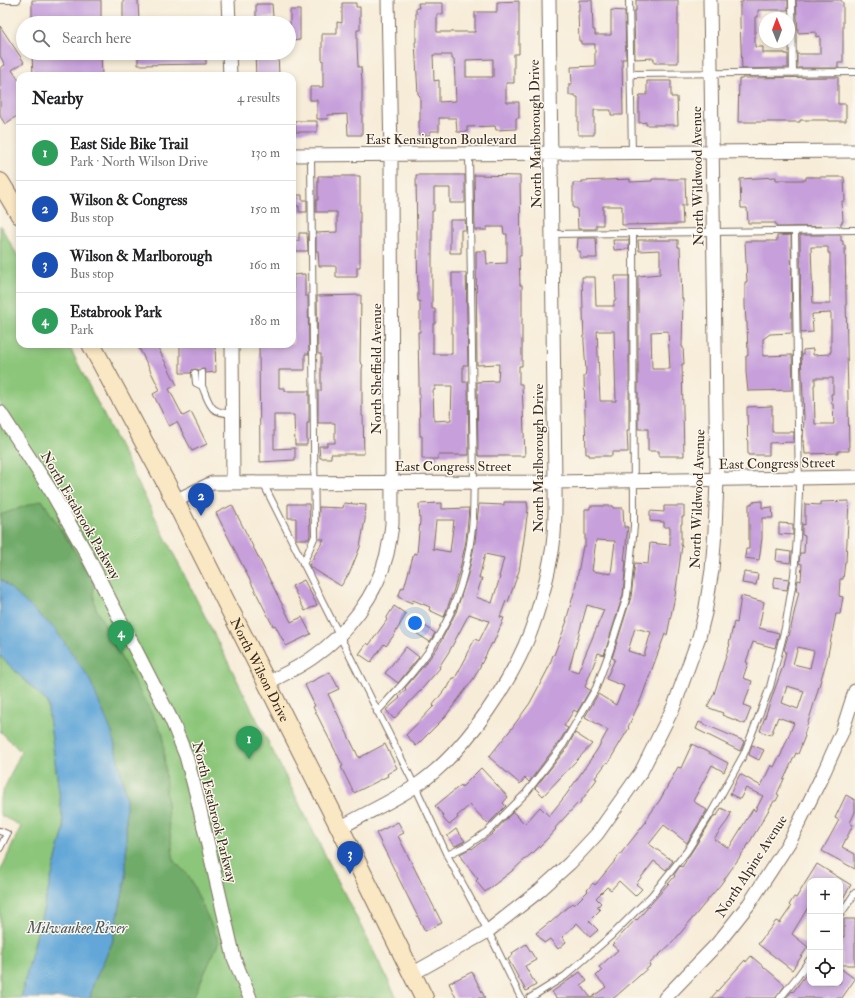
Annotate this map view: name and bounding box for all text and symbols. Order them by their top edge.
north arrow [759,12,795,48]
search box [16,16,296,60]
icon: search [30,27,52,49]
text: Search here [62,29,131,48]
street label: North Marlborough Drive [526,59,545,209]
text: Nearby [32,88,83,109]
text: 4 results [237,90,280,106]
street label: North Wildwood Avenue [688,106,707,246]
street label: East Kensington Boulevard [365,131,517,148]
text: East Side Bike Trail [70,135,188,154]
text: 1 [43,145,47,161]
text: 130 m [251,145,280,161]
text: Park · North Wilson Drive [70,154,208,170]
text: Wilson & Congress [70,191,187,210]
text: 2 [42,201,48,217]
text: 150 m [250,201,280,217]
text: Bus stop [70,210,114,226]
text: Wilson & Marlborough [70,247,212,266]
text: 3 [43,257,48,273]
text: 160 m [249,257,280,273]
text: Bus stop [70,266,114,282]
text: Estabrook Park [70,303,162,322]
street label: North Sheffield Avenue [368,303,385,435]
text: 4 [41,313,49,329]
text: 180 m [250,313,280,329]
text: Park [70,322,94,338]
street label: North Marlborough Drive [530,383,547,532]
street label: North Wildwood Avenue [687,429,708,569]
street label: North Estabrook Parkway [36,448,125,583]
street label: East Congress Street [719,454,836,473]
street label: East Congress Street [395,458,512,475]
pin: 2 [188,483,214,516]
your location [405,613,425,633]
street label: North Wilson Drive [226,615,293,725]
pin: 4 [108,620,134,653]
pin: 1 [236,726,262,759]
street label: North Estabrook Parkway [188,740,240,886]
street label: North Alpine Avenue [712,812,792,921]
pin: 3 [337,841,363,874]
map controls [807,878,843,986]
button: + [807,878,843,914]
button: − [807,914,843,950]
water label: Milwaukee River [26,919,128,938]
button: locate [807,950,843,986]

